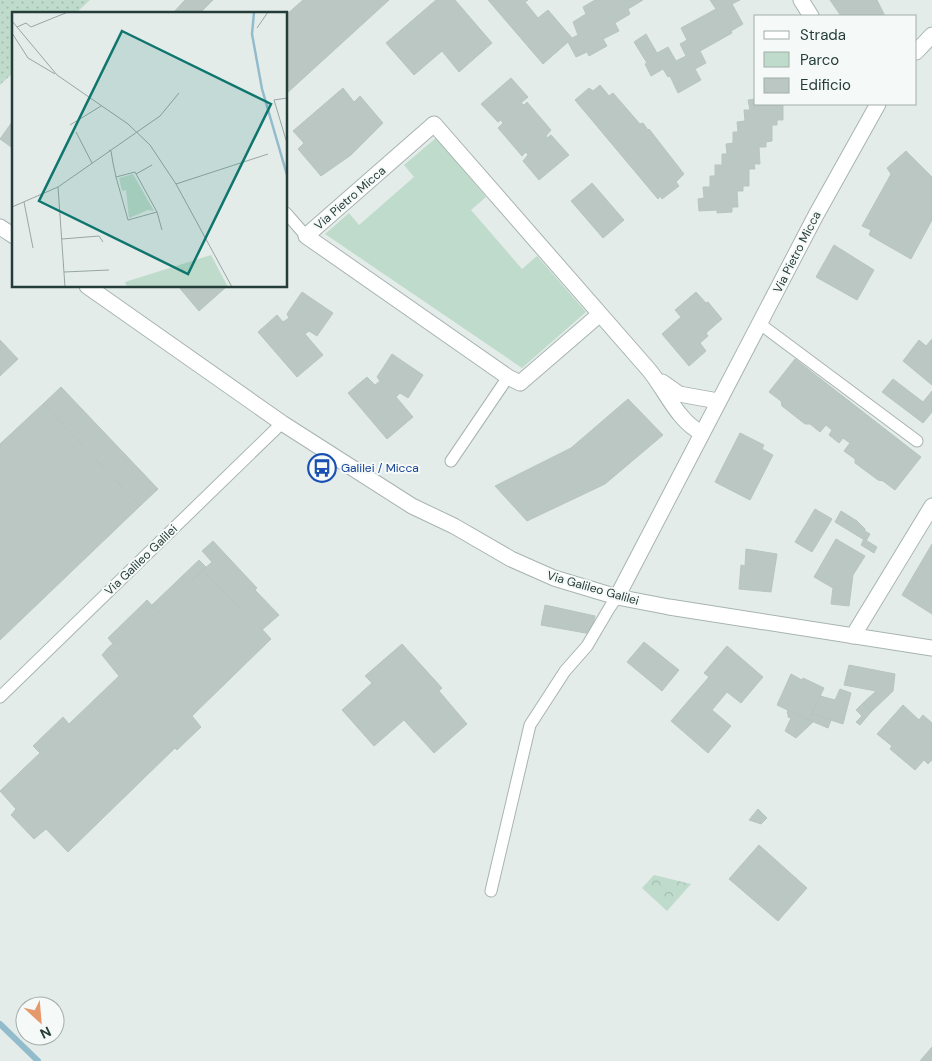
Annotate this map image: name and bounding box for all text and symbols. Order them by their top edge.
inset map [12,12,288,288]
legend [754,15,917,105]
text: Strada [800,25,846,45]
text: Parco [800,50,839,70]
text: Edificio [800,75,851,95]
street label: Via Pietro Micca [311,163,389,233]
street label: Via Pietro Micca [770,208,824,296]
bus stop icon: Galilei / Micca [307,453,337,483]
place label: Galilei / Micca [341,460,419,476]
street label: Via Galileo Galilei [101,521,181,599]
street label: Via Galileo Galilei [545,567,641,609]
north arrow [15,996,65,1046]
text: N [37,1022,54,1043]

